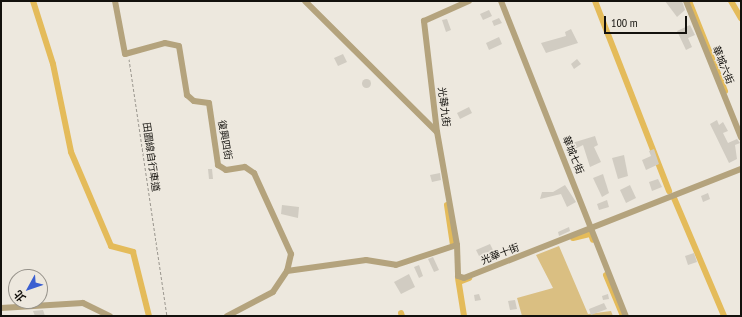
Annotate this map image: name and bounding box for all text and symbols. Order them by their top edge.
scale bar [606,8,689,34]
text: 100 m [611,15,638,30]
street label: 華城六街 [710,44,736,86]
street label: 光華九街 [436,86,452,128]
street label: 復興四街 [216,119,234,161]
street label: 田園線自行車道 [140,122,162,192]
street label: 華城七街 [560,134,586,176]
street label: 光華十街 [479,241,521,267]
north arrow [8,269,48,309]
text: 北 [11,287,28,305]

